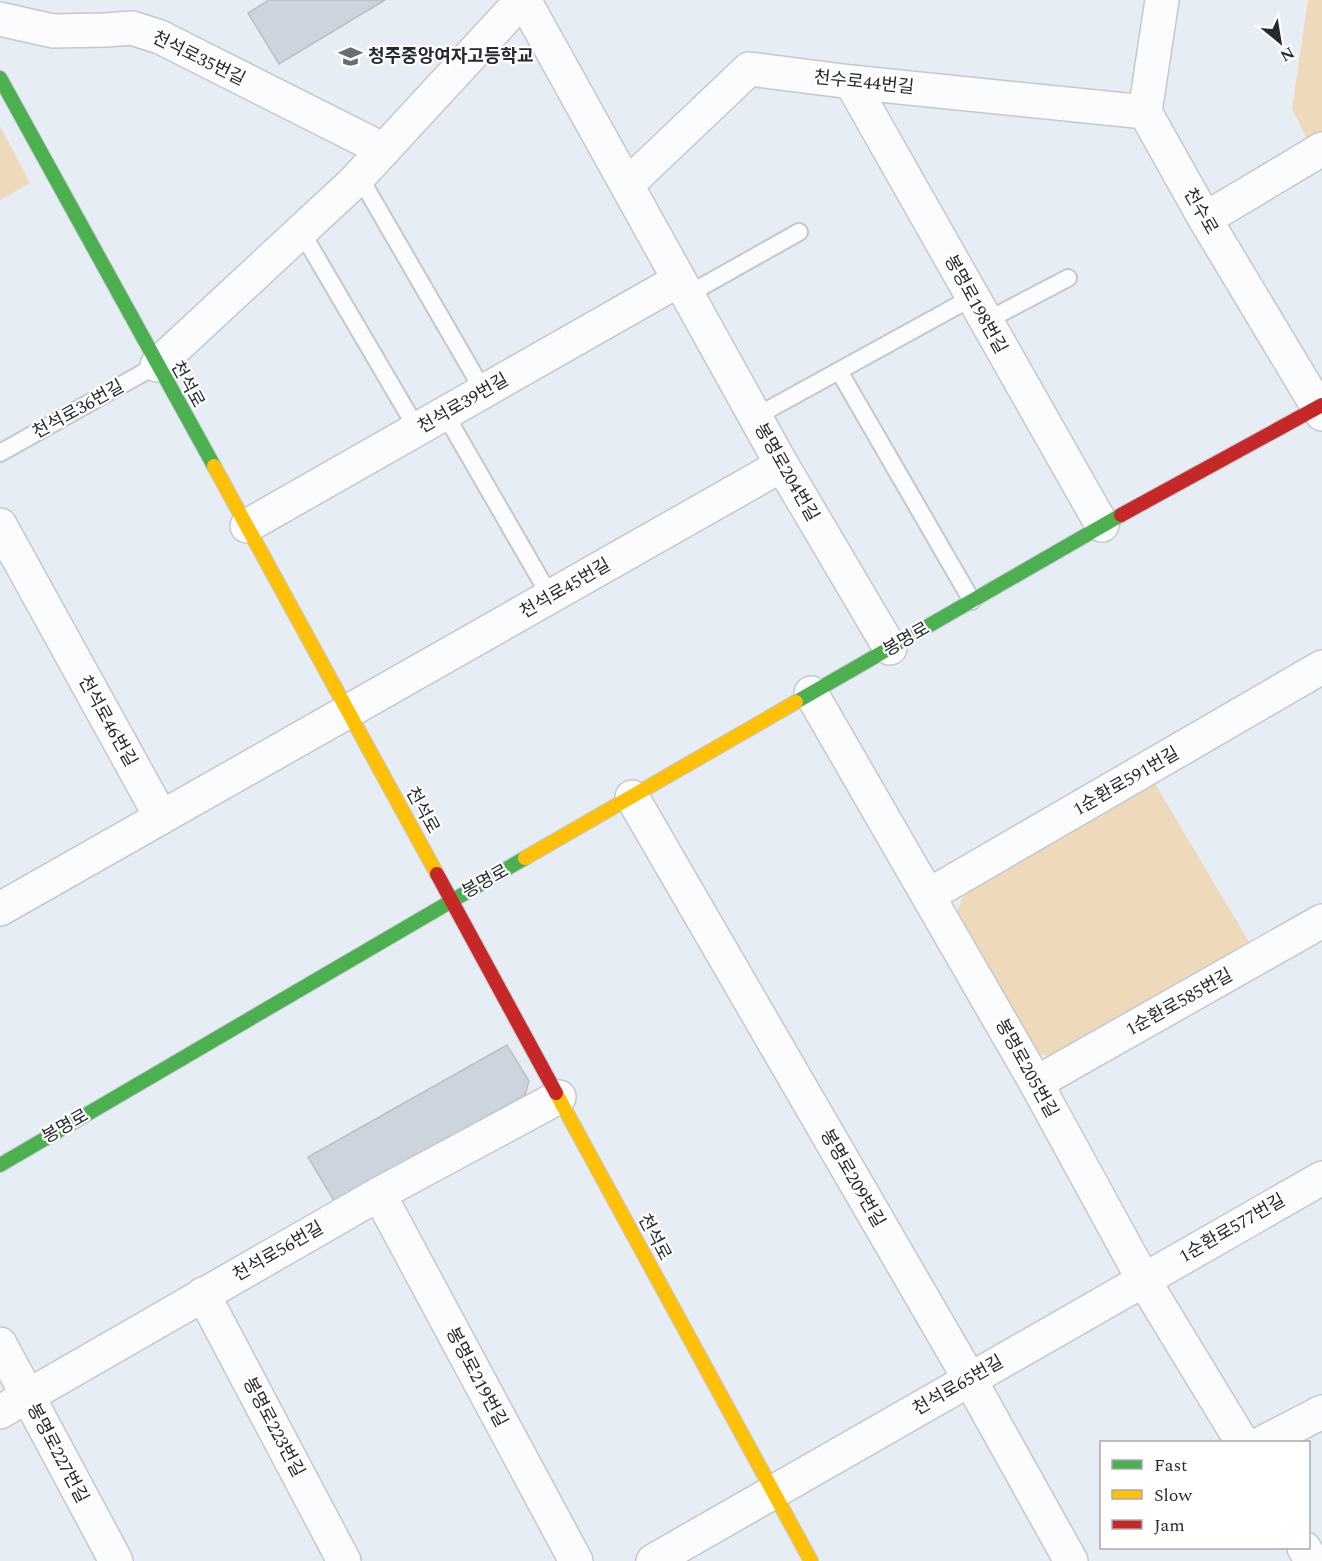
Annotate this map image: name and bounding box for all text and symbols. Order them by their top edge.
north arrow [1250,12,1310,72]
street label: 천석로35번길 [148,24,250,93]
text: N [1275,40,1299,68]
school or university icon: 청주중앙여자고등학교 [337,43,363,69]
place label: 청주중앙여자고등학교 [368,43,534,70]
street label: 천수로44번길 [812,64,915,101]
street label: 천수로 [1176,183,1225,240]
street label: 봉명로198번길 [937,250,1014,359]
street label: 천석로 [164,356,211,413]
street label: 천석로39번길 [413,367,514,440]
street label: 천석로36번길 [28,373,129,446]
street label: 봉명로204번길 [747,418,826,527]
street label: 천석로45번길 [515,552,616,625]
street label: 봉명로 [878,615,935,664]
street label: 천석로46번길 [71,671,144,772]
street label: 1순환로591번길 [1068,740,1184,823]
street label: 천석로 [399,782,446,839]
street label: 봉명로 [457,858,514,905]
street label: 1순환로585번길 [1121,962,1238,1043]
street label: 봉명로205번길 [988,1014,1065,1123]
street label: 봉명로 [37,1102,94,1151]
street label: 봉명로209번길 [813,1124,892,1233]
street label: 1순환로577번길 [1174,1187,1290,1270]
street label: 천석로 [631,1209,678,1266]
street label: 천석로56번길 [228,1215,329,1288]
street label: 봉명로219번길 [439,1322,514,1432]
street label: 천석로65번길 [908,1349,1009,1422]
street label: 봉명로223번길 [236,1372,311,1482]
street label: 봉명로227번길 [20,1398,95,1508]
legend [1100,1441,1310,1549]
text: Fast [1154,1452,1187,1479]
text: Slow [1154,1482,1193,1509]
text: Jam [1154,1512,1185,1539]

